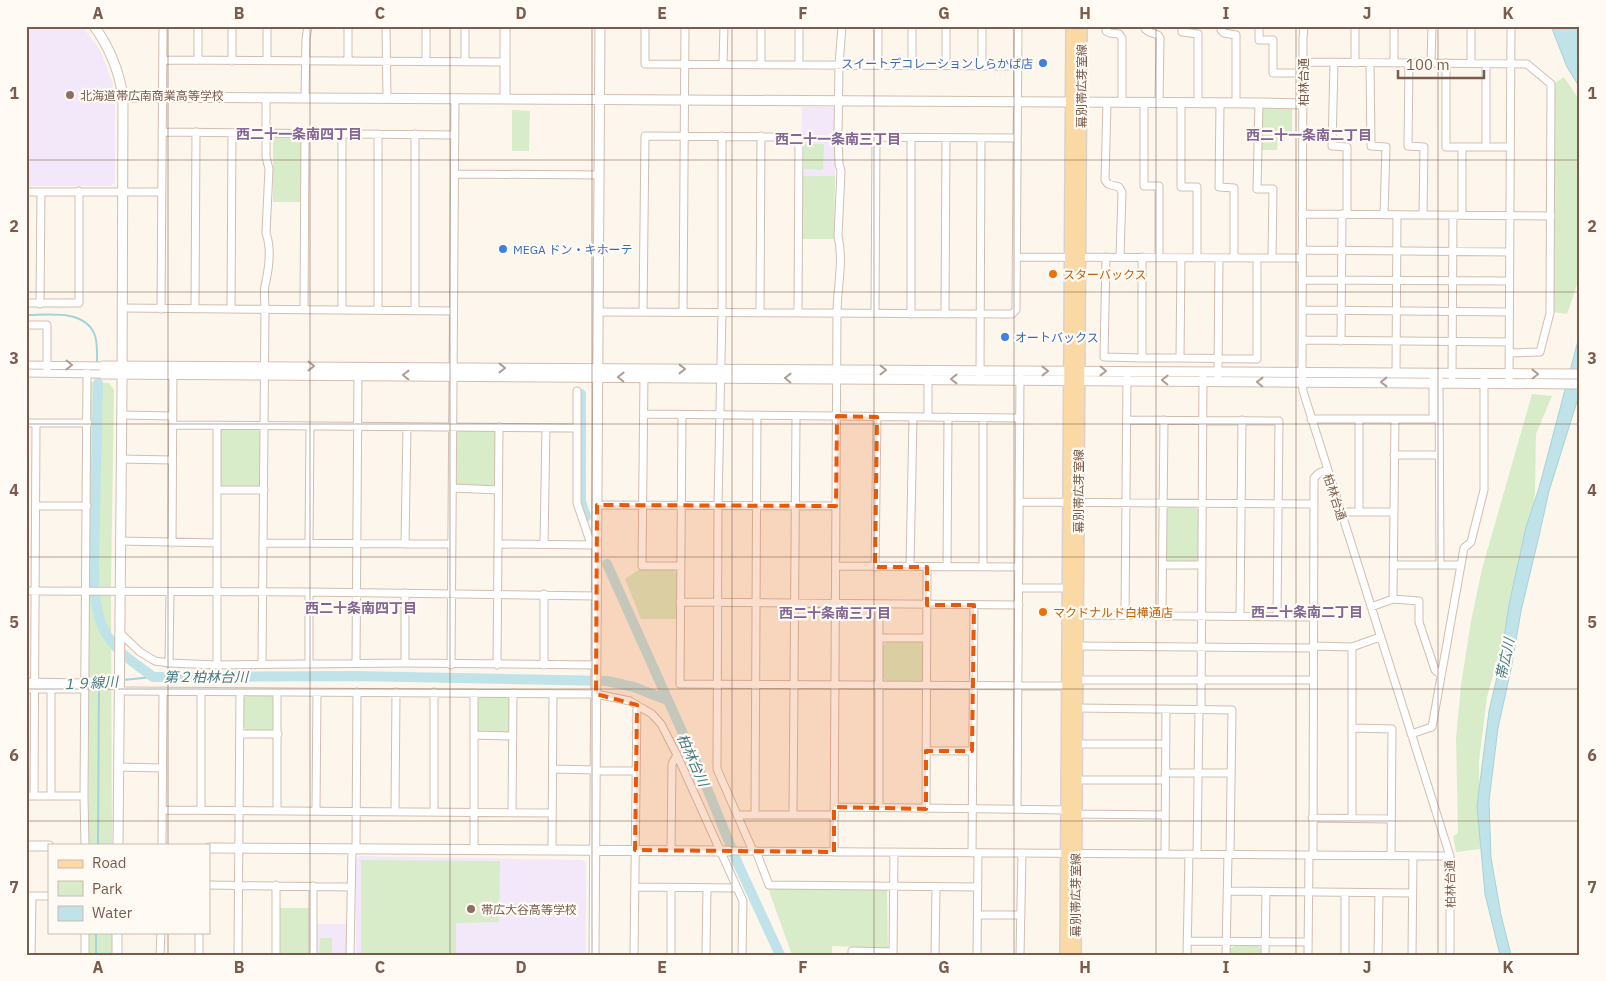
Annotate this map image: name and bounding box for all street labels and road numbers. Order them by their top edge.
street label: 幕別帯広芽室線 [1074,44,1089,128]
street label: 柏林台通 [1296,58,1311,106]
street label: 幕別帯広芽室線 [1071,449,1086,533]
street label: 柏林台通 [1320,472,1350,522]
street label: 幕別帯広芽室線 [1068,853,1083,937]
street label: 柏林台通 [1442,860,1458,908]

